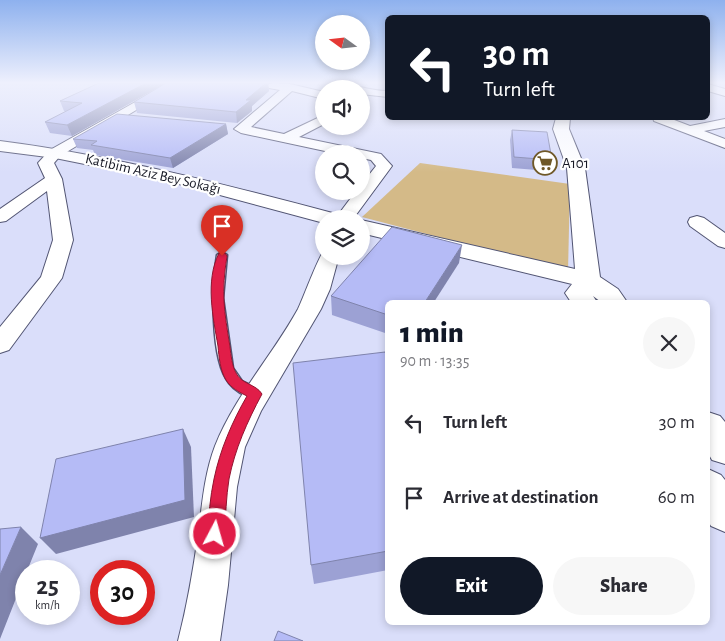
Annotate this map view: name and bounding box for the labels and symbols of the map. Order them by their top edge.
north arrow [315,15,370,70]
supermarket icon: A101 [532,150,558,176]
street label: Katibim Aziz Bey Sokağı [84,151,222,197]
place label: A101 [562,156,589,171]
pin [201,205,243,256]
position arrow [188,507,240,559]
speed limit sign: 30 [90,560,155,625]

